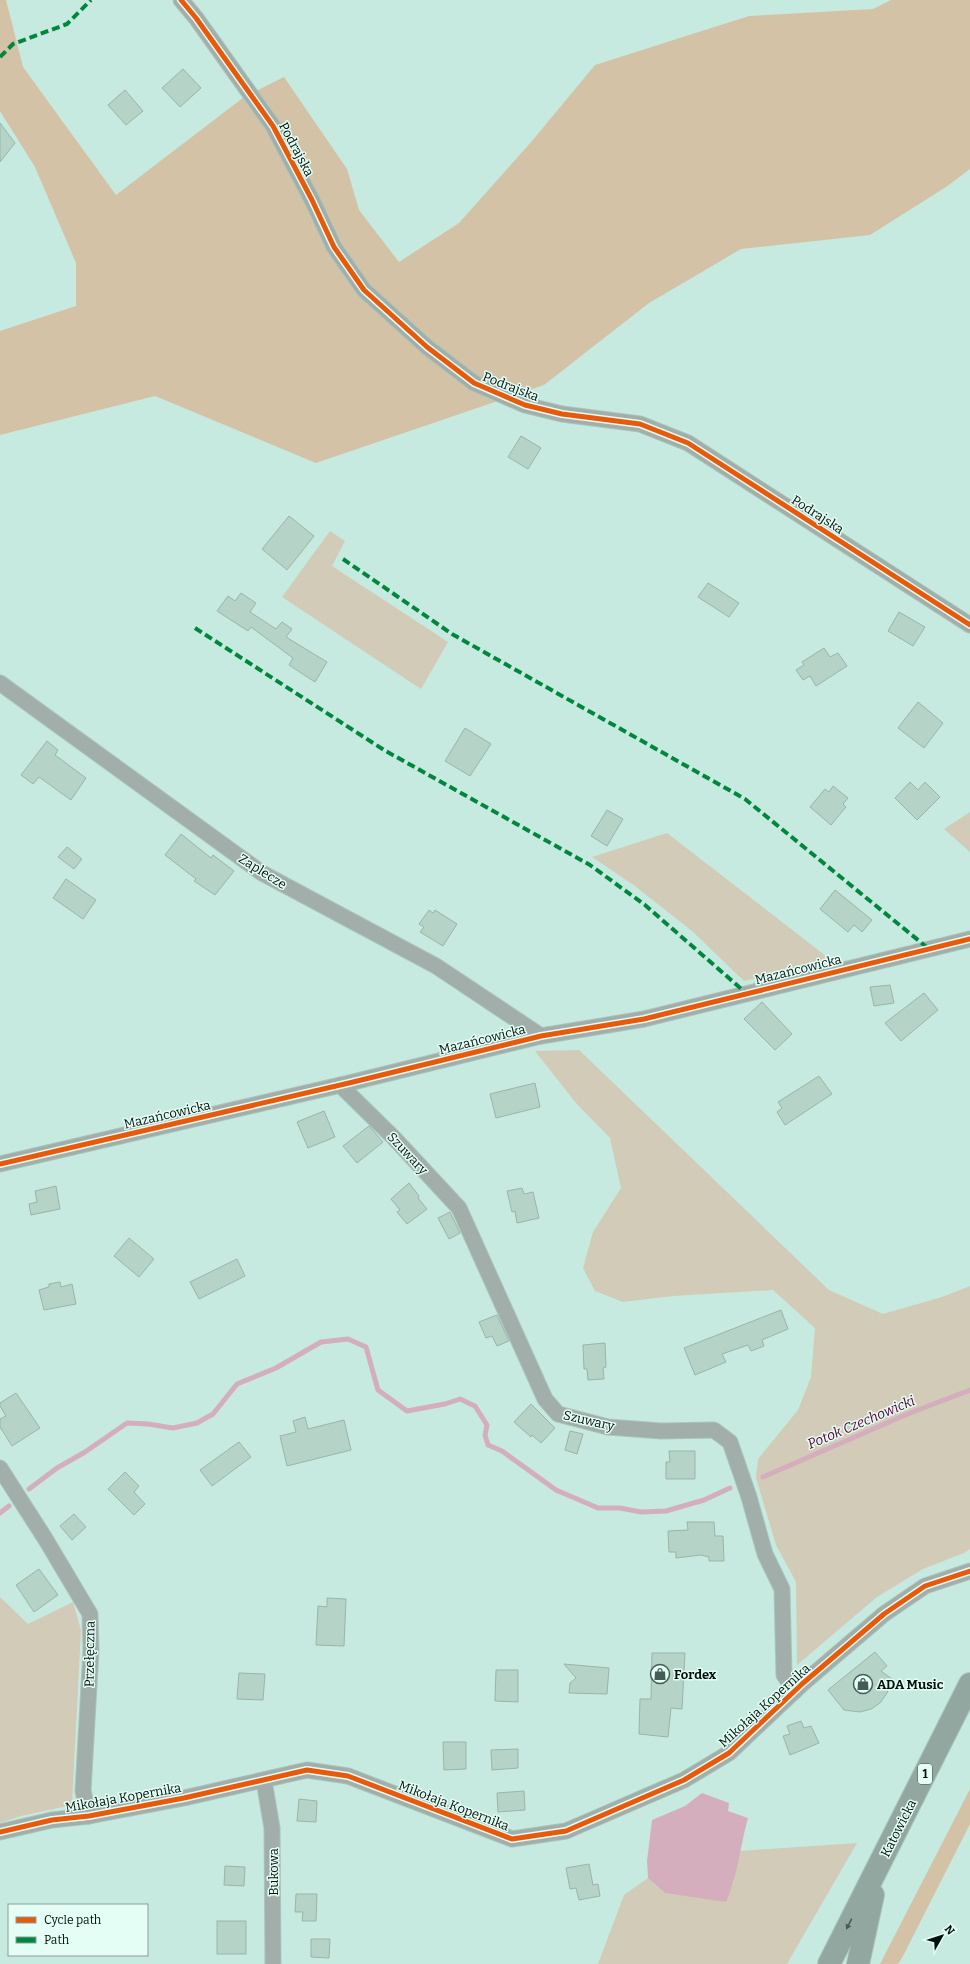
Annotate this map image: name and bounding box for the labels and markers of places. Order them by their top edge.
shop icon: Fordex [649,1663,671,1685]
place label: Fordex [674,1667,717,1682]
shop icon: ADA Music [852,1673,874,1695]
place label: ADA Music [877,1677,944,1692]

